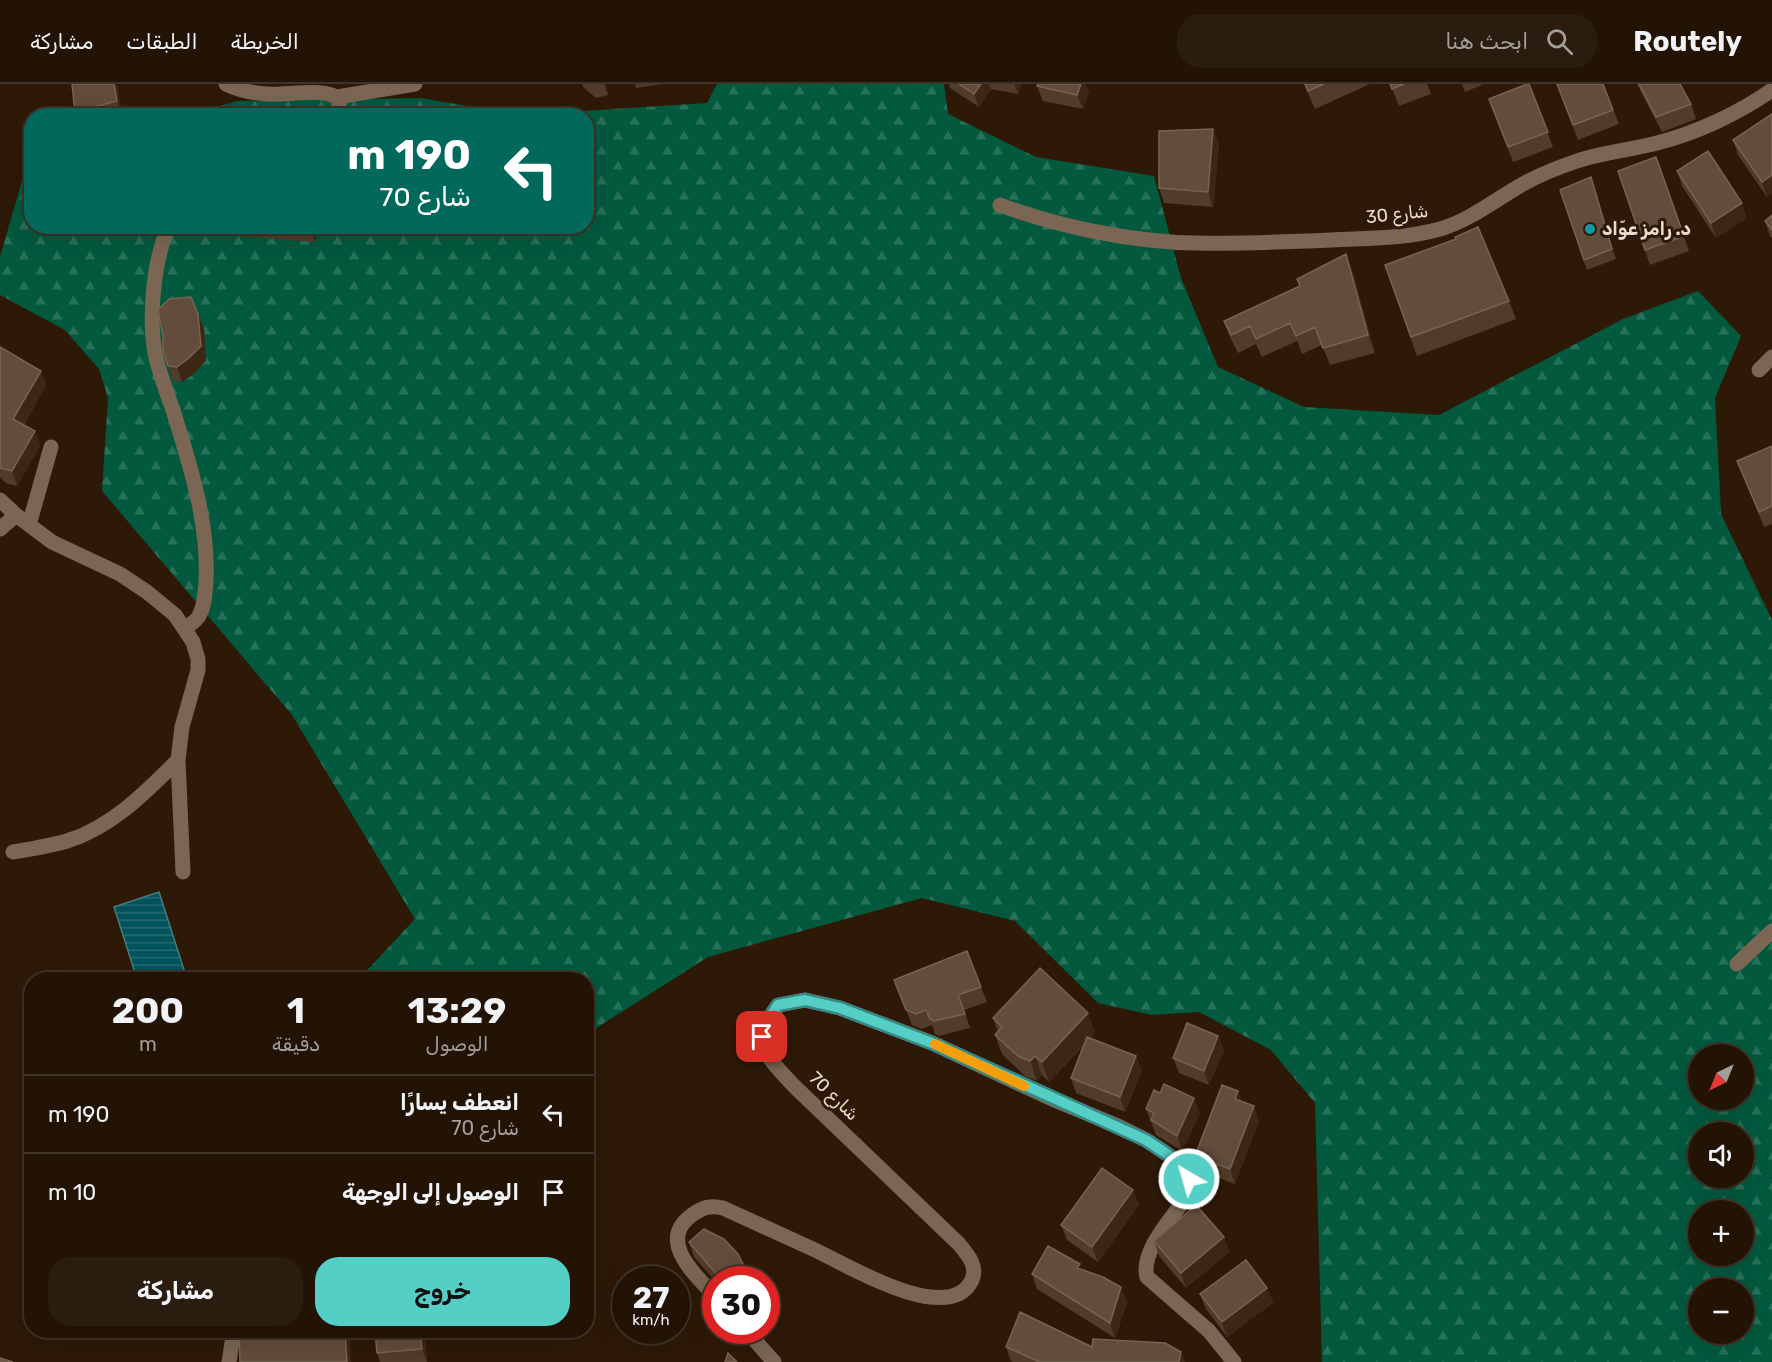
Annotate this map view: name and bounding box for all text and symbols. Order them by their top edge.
search box [1177,14,1597,68]
icon: search [1543,25,1576,58]
text: Routely [1633,25,1742,58]
text: ابحث هنا [1445,28,1528,55]
text: مشاركة [30,29,93,54]
text: الطبقات [126,29,198,54]
text: الخريطة [231,29,299,54]
text: 190 m [347,130,471,180]
icon: left [492,132,570,210]
text: شارع 70 [380,181,471,213]
street label: شارع 30 [1365,200,1429,229]
place label: د. رامز عوّاد [1602,218,1691,240]
marker: د. رامز عوّاد [1583,222,1597,236]
text: 200 [112,989,184,1032]
text: 1 [287,989,305,1032]
text: 13:29 [408,989,506,1032]
pin [736,1011,787,1062]
icon: arrive [745,1020,778,1053]
text: m [139,1032,157,1056]
text: دقيقة [272,1032,320,1056]
text: الوصول [426,1032,489,1056]
north arrow [1688,1044,1754,1110]
map controls [1688,1044,1754,1344]
street label: شارع 70 [804,1067,864,1126]
text: انعطف يسارًا [400,1089,519,1116]
icon: left [537,1098,570,1131]
text: 190 m [48,1101,109,1128]
text: شارع 70 [451,1116,519,1140]
button: sound [1688,1122,1754,1188]
position arrow [1157,1147,1221,1211]
icon: arrive [537,1176,570,1209]
text: 10 m [48,1179,96,1206]
text: الوصول إلى الوجهة [342,1179,519,1206]
button: + [1688,1200,1754,1266]
button: مشاركة [48,1257,303,1326]
button: خروج [315,1257,570,1326]
speed limit sign: 30 [702,1266,780,1344]
button: − [1688,1278,1754,1344]
text: 27 [633,1280,669,1316]
text: km/h [632,1311,670,1329]

